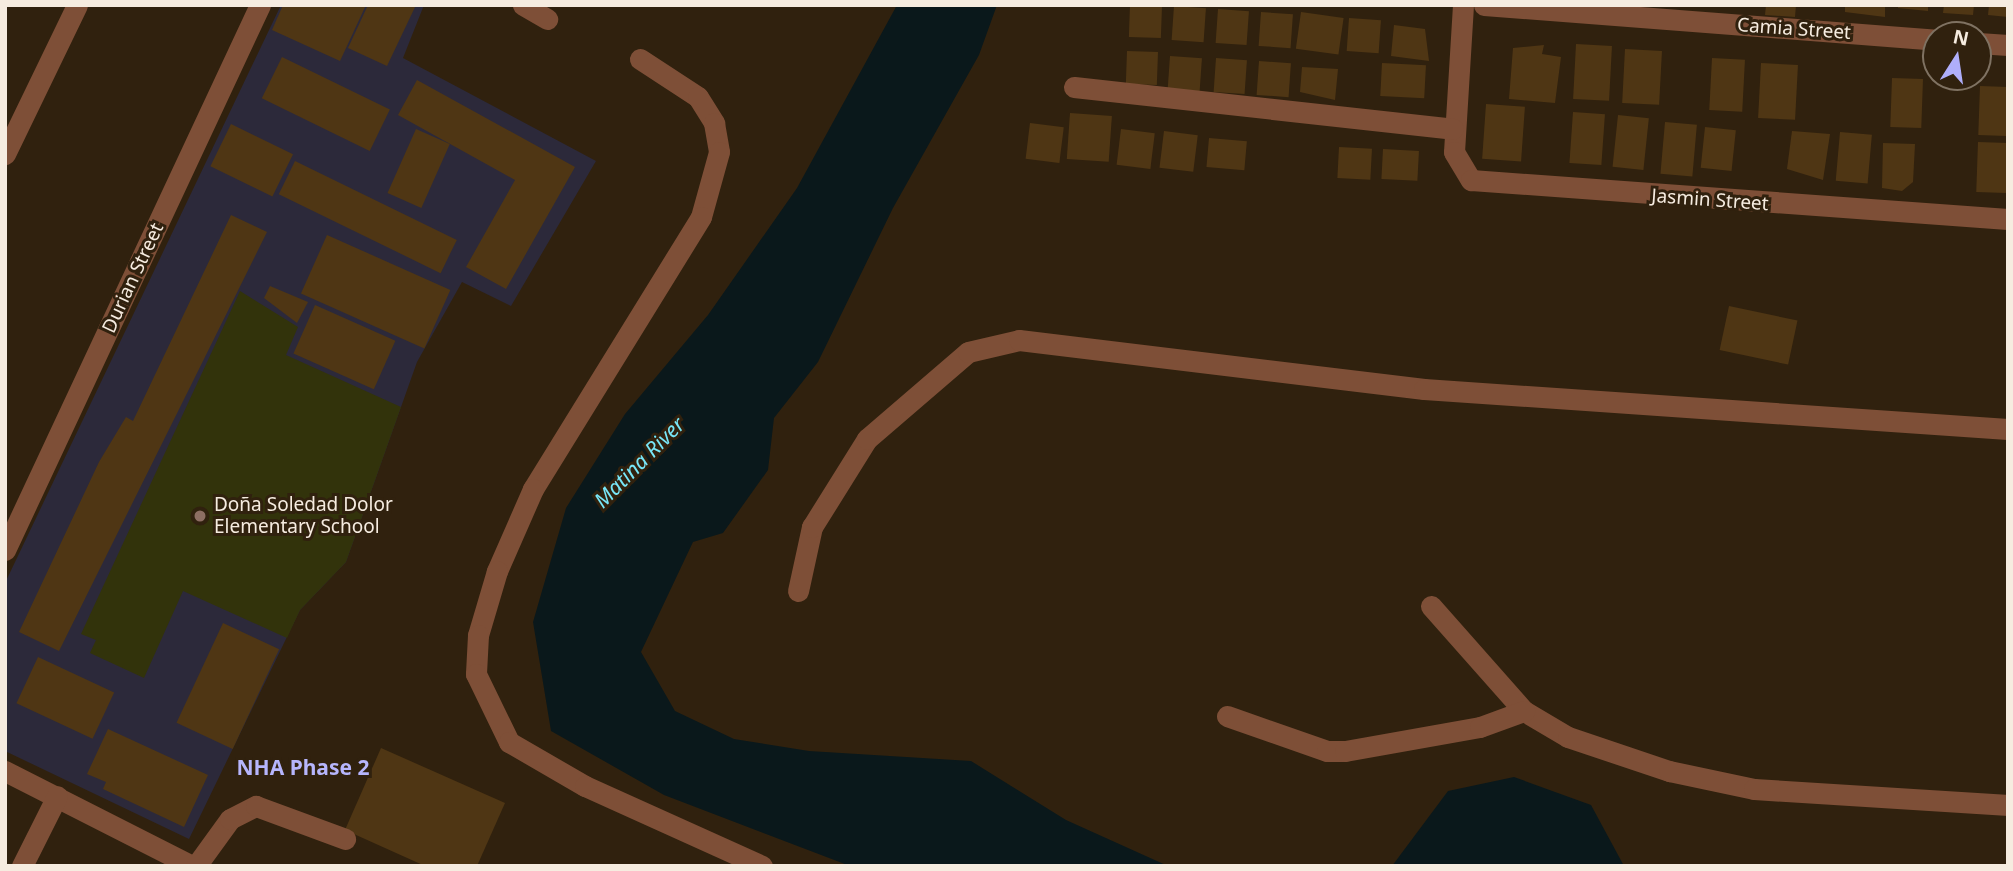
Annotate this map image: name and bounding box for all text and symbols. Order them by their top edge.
street label: Camia Street [1736,14,1852,44]
north arrow [1922,21,1992,91]
text: N [1951,23,1971,52]
street label: Jasmin Street [1651,185,1769,215]
street label: Durian Street [98,219,168,337]
water label: Matina River [589,412,689,512]
place label: Doña Soledad Dolor Elementary School [214,494,393,538]
marker: Doña Soledad Dolor Elementary School [192,508,208,524]
district label: NHA Phase 2 [237,754,369,780]

